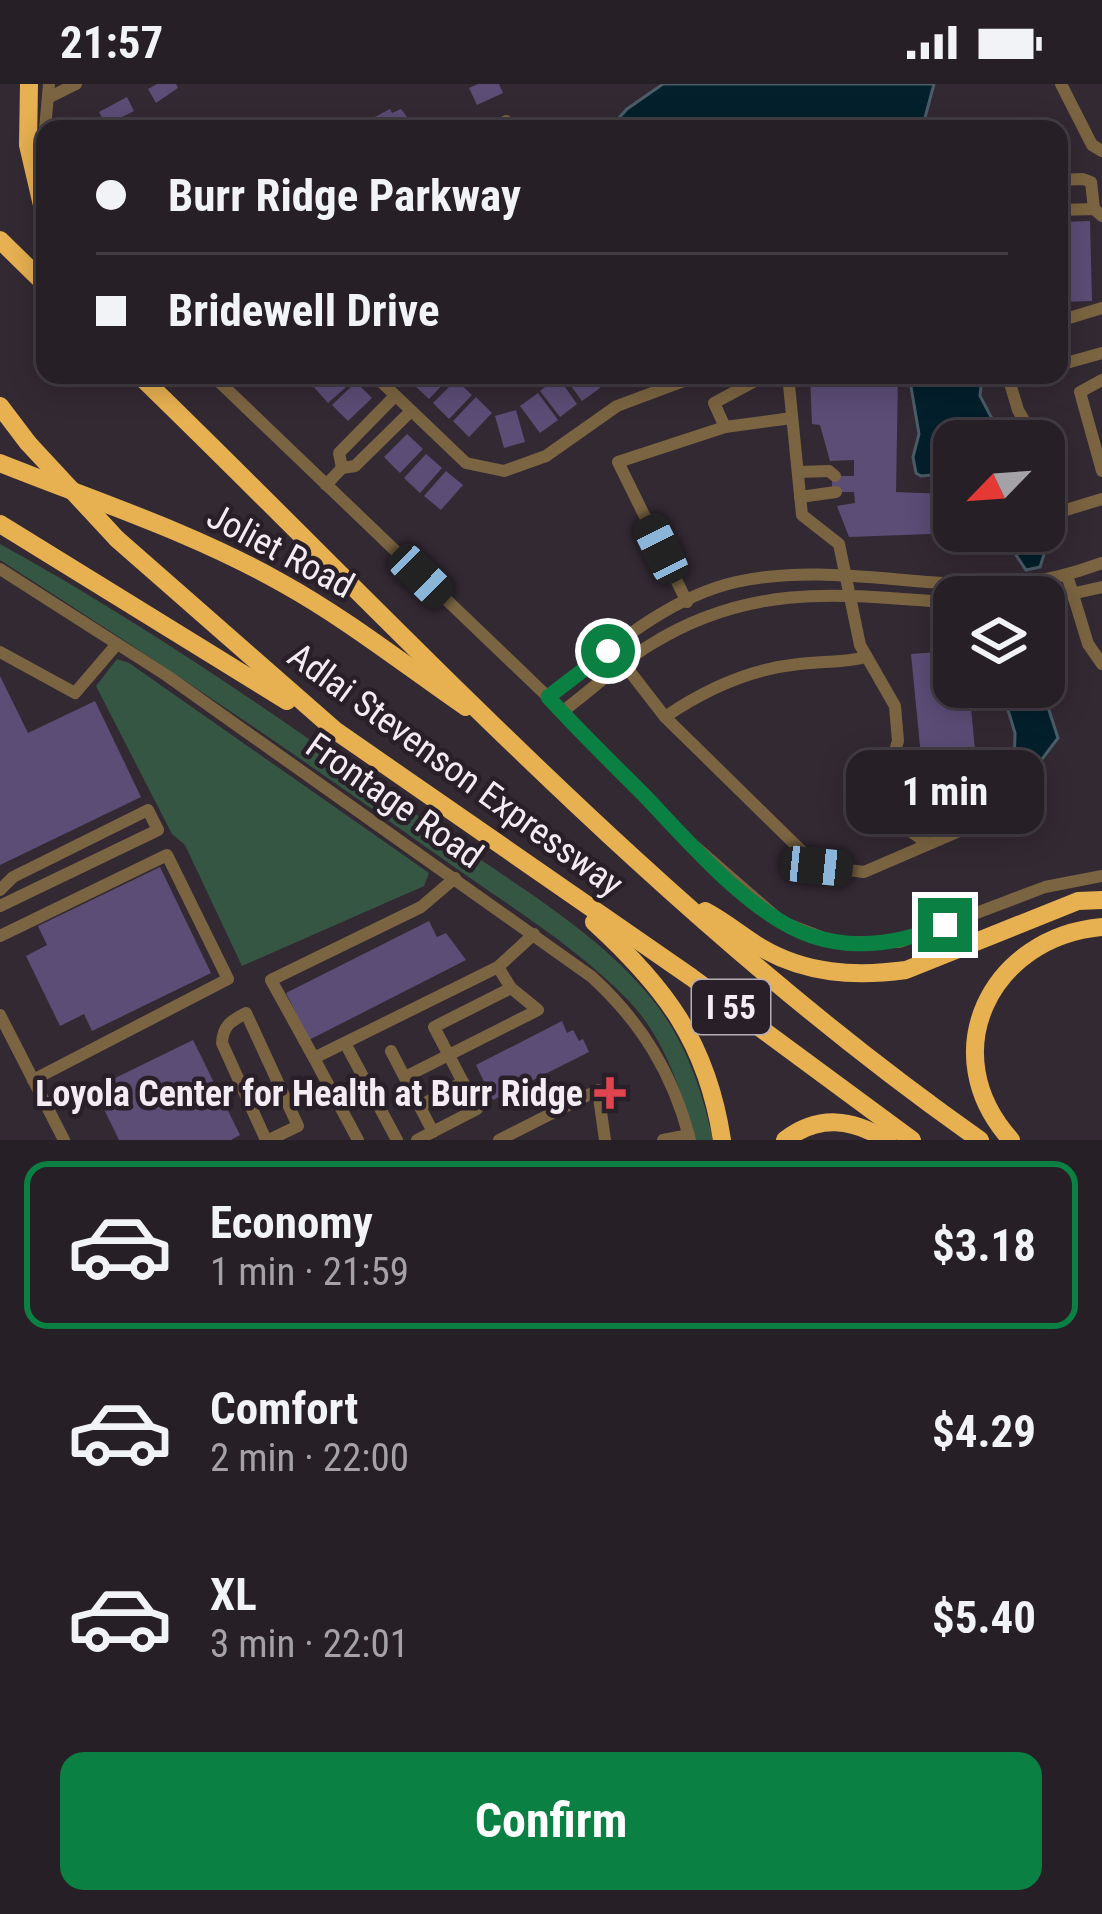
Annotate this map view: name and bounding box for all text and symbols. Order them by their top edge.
text: 21:57 [60,16,163,69]
text: Burr Ridge Parkway [168,169,521,222]
text: Bridewell Drive [168,284,440,337]
north arrow [933,420,1065,552]
map controls [933,420,1065,708]
street label: Joliet Road [200,495,361,607]
car [629,509,693,589]
car [383,538,459,614]
button: layers [933,576,1065,708]
route start [581,624,635,678]
street label: Adlai Stevenson Expressway [280,634,631,905]
street label: Frontage Road [298,725,491,877]
callout: 1 min [846,751,1044,835]
text: 1 min [902,769,988,815]
car [779,844,855,888]
route end [918,898,972,952]
road number: I 55 [692,980,770,1034]
place label: Loyola Center for Health at Burr Ridge [35,1073,583,1115]
marker: Loyola Center for Health at Burr Ridge [594,1077,626,1109]
icon: car [66,1191,174,1299]
text: Economy [210,1196,373,1249]
text: $3.18 [932,1219,1036,1272]
text: 1 min · 21:59 [210,1249,409,1295]
icon: car [66,1377,174,1485]
text: Comfort [210,1382,358,1435]
text: $4.29 [932,1405,1036,1458]
text: 2 min · 22:00 [210,1435,409,1481]
icon: car [66,1563,174,1671]
text: XL [210,1568,257,1621]
text: $5.40 [932,1591,1036,1644]
text: 3 min · 22:01 [210,1621,409,1667]
button: Confirm [60,1752,1042,1890]

